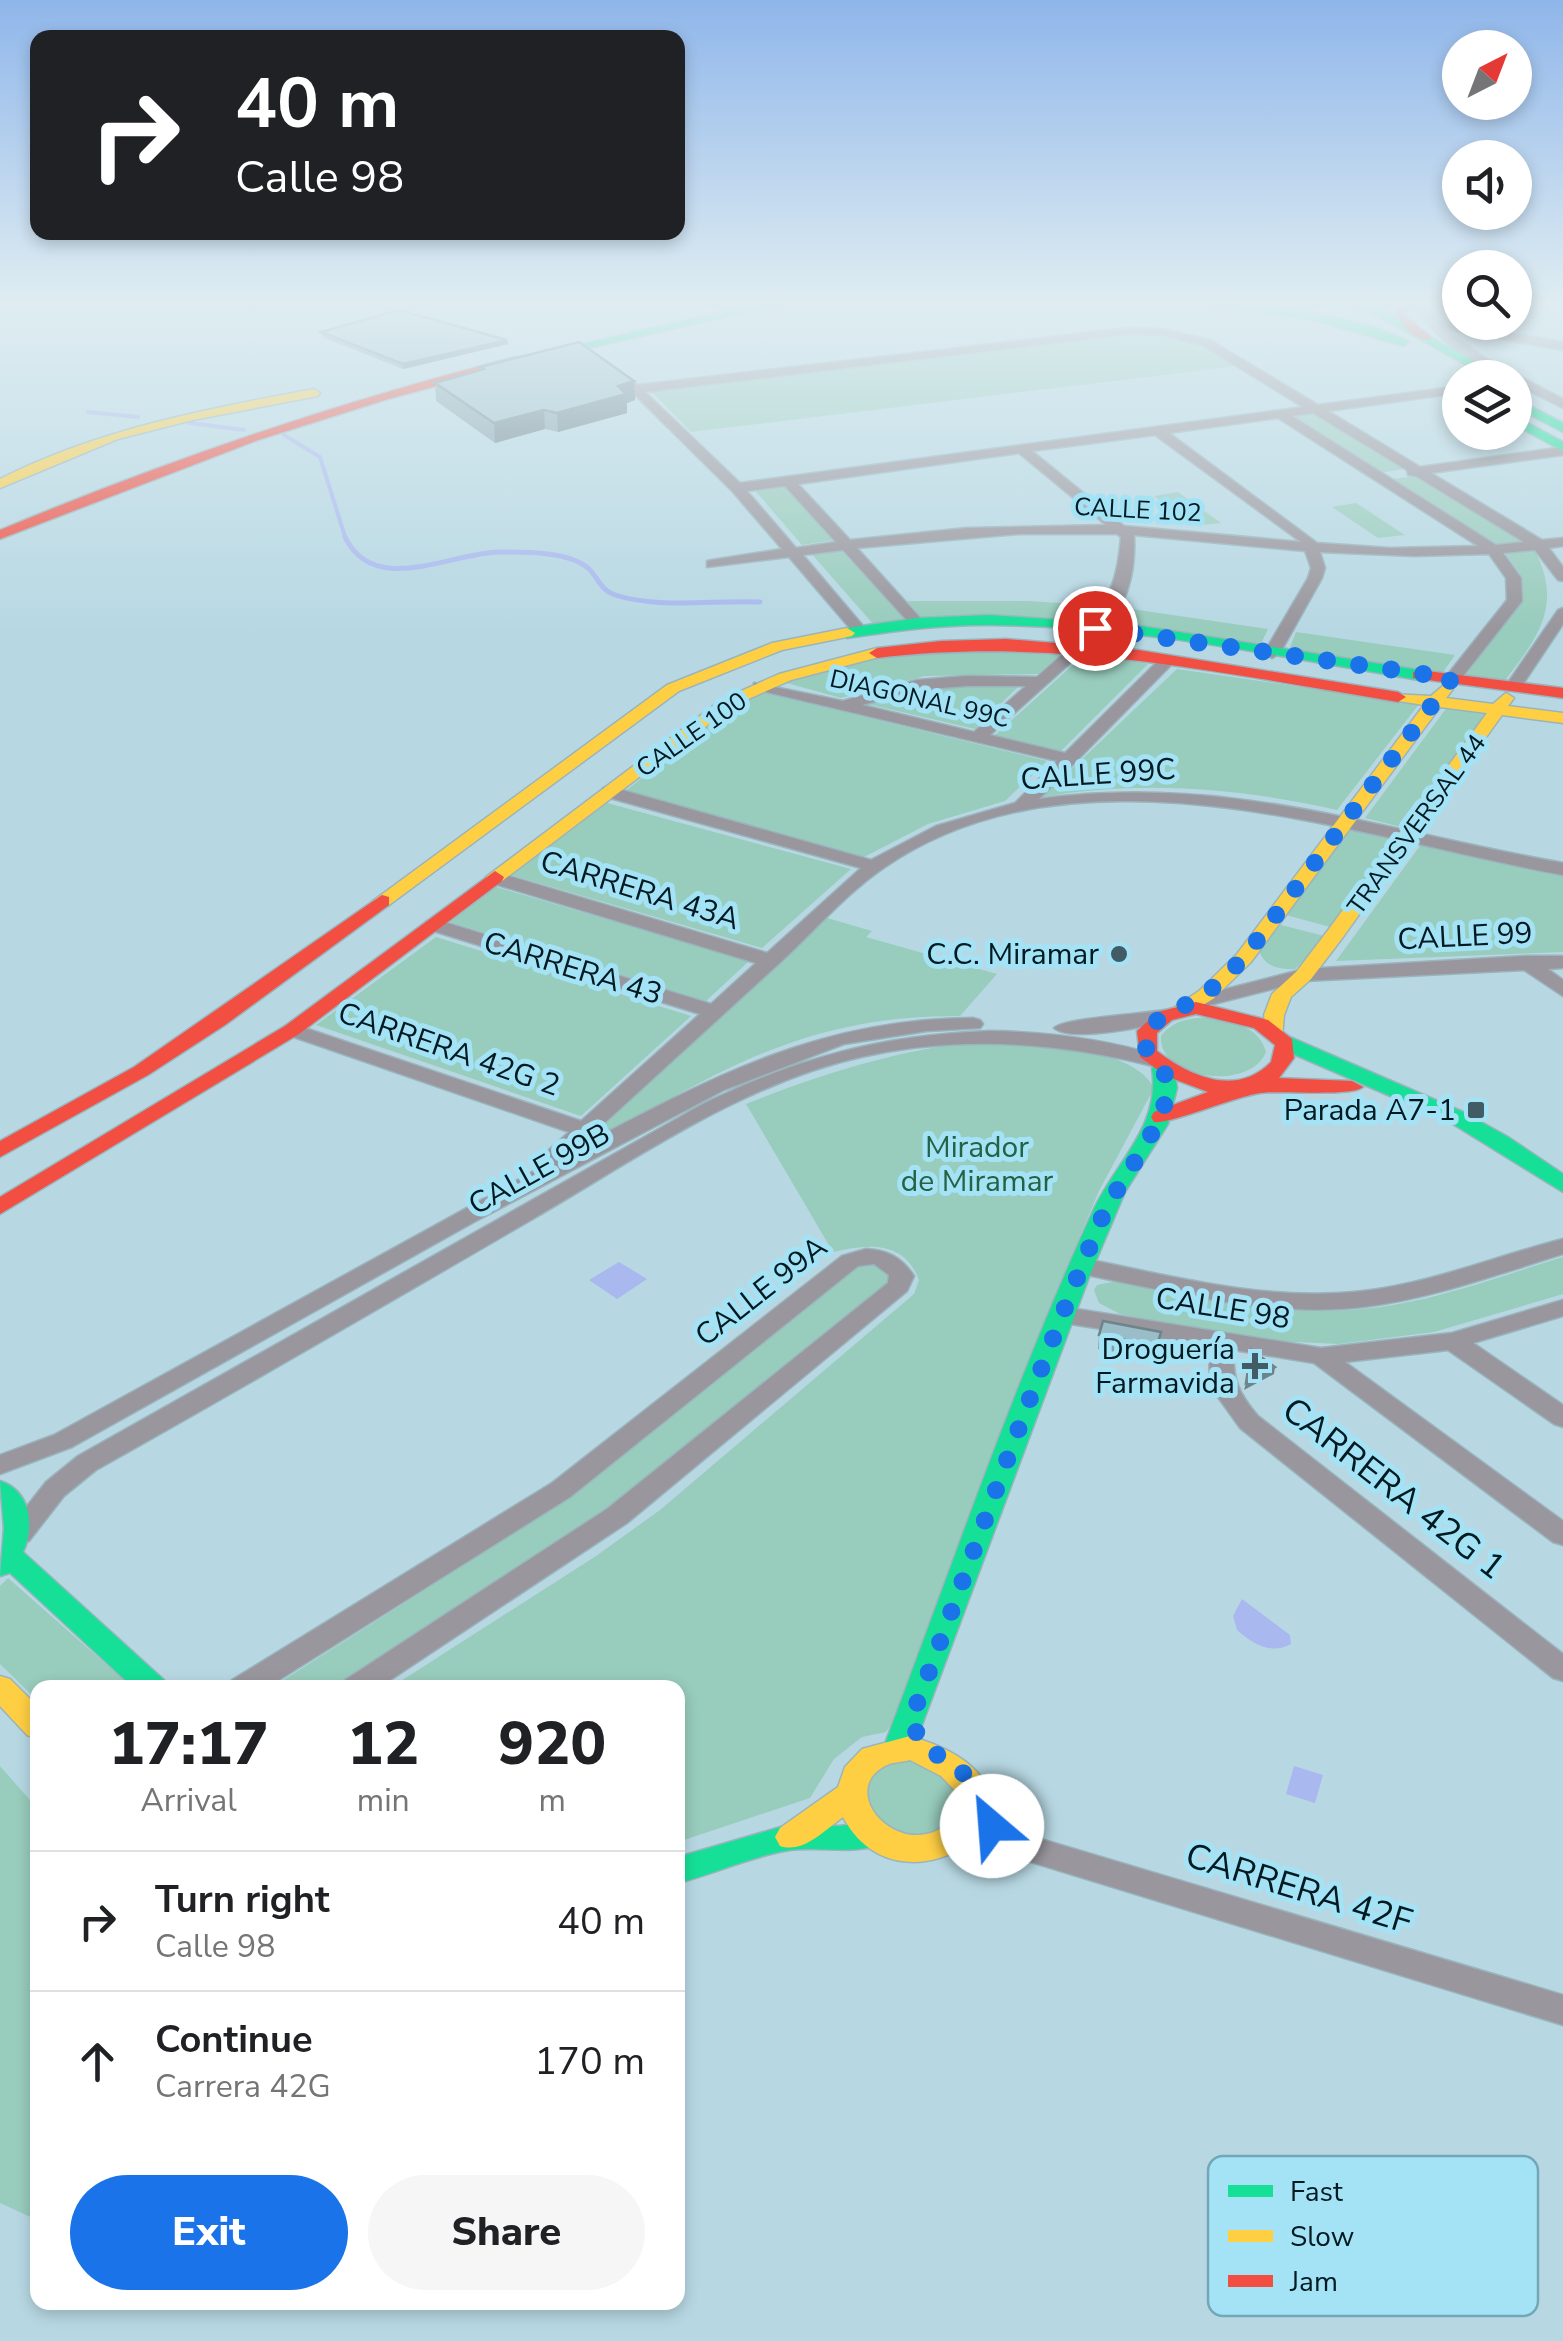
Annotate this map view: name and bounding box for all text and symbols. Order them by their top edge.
north arrow [1442,30,1532,120]
map controls [1442,30,1532,450]
text: 40 m [235,56,399,152]
icon: right [70,70,200,200]
button: sound [1442,140,1532,230]
text: Calle 98 [235,147,404,208]
button: search [1442,250,1532,340]
button: layers [1442,360,1532,450]
street label: CALLE 102 [1073,490,1203,530]
pin [1053,586,1138,671]
icon: arrive [1068,601,1123,656]
street label: DIAGONAL 99C [826,662,1013,736]
street label: CALLE 100 [629,684,754,785]
street label: TRANSVERSAL 44 [1340,727,1494,922]
street label: CALLE 99C [1019,749,1177,800]
street label: CARRERA 43A [535,841,745,940]
street label: CALLE 99 [1396,912,1534,961]
street label: CARRERA 43 [479,922,667,1015]
place label: C.C. Miramar [926,934,1099,975]
marker: C.C. Miramar [1108,943,1130,965]
street label: CARRERA 42G 2 [332,992,565,1107]
place label: Parada A7-1 [1284,1090,1456,1131]
marker: Parada A7-1 [1465,1099,1487,1121]
street label: CALLE 99B [461,1114,617,1225]
park label: Mirador de Miramar [901,1127,1054,1202]
street label: CALLE 99A [687,1227,836,1356]
street label: CALLE 98 [1153,1278,1293,1339]
place label: Droguería Farmavida [1095,1329,1235,1404]
marker: Droguería Farmavida [1244,1355,1266,1377]
street label: CARRERA 42G 1 [1273,1387,1515,1590]
text: 17:17 [109,1703,268,1785]
text: 12 [347,1703,419,1785]
text: 920 [498,1703,606,1785]
position arrow [940,1774,1044,1878]
text: Arrival [141,1779,237,1822]
text: min [357,1779,410,1822]
text: m [538,1779,566,1822]
street label: CARRERA 42F [1180,1832,1418,1945]
text: Turn right [155,1874,330,1925]
icon: right [70,1894,125,1949]
text: 40 m [557,1896,645,1947]
text: Calle 98 [155,1925,275,1968]
text: Continue [155,2014,313,2065]
icon: ahead [70,2034,125,2089]
text: 170 m [534,2036,645,2087]
text: Carrera 42G [155,2065,331,2108]
legend [1208,2156,1538,2316]
text: Fast [1290,2173,1343,2211]
button: Exit [70,2175,348,2290]
button: Share [368,2175,645,2290]
text: Slow [1290,2218,1354,2256]
text: Jam [1289,2263,1338,2301]

